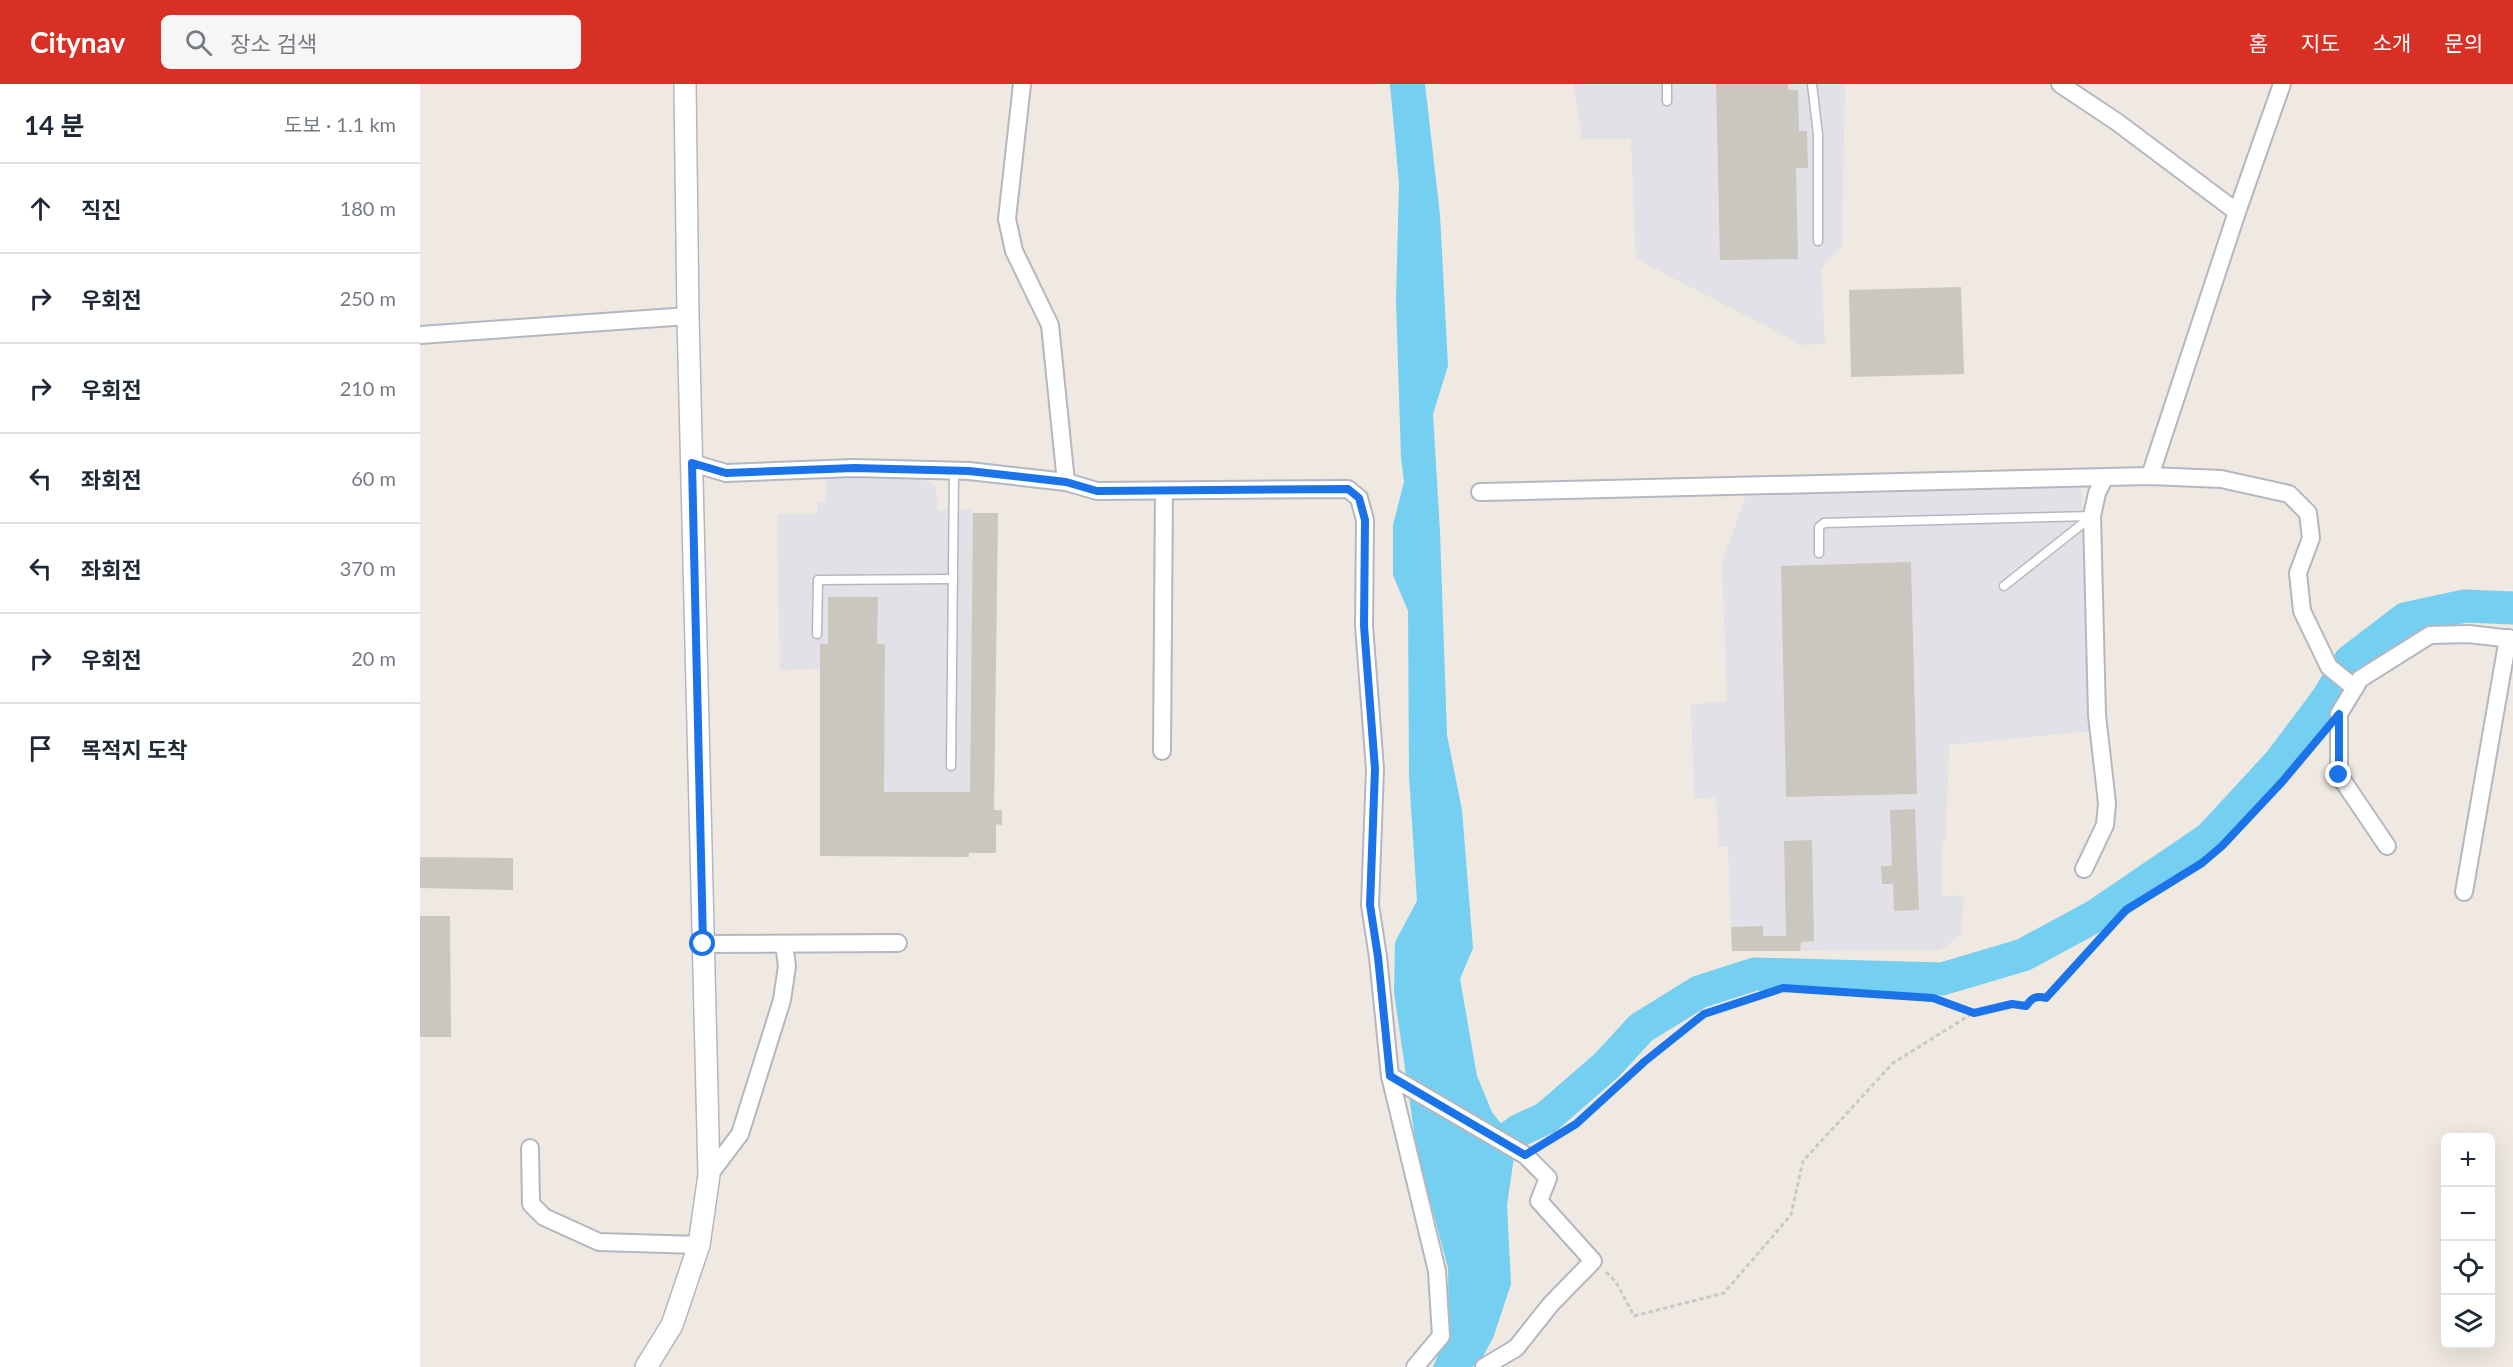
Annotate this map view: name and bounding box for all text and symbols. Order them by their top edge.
search box [161,15,581,69]
text: Citynav [30,25,125,59]
icon: search [182,26,215,59]
text: 장소 검색 [230,30,317,57]
text: 홈 [2249,30,2268,55]
text: 지도 [2301,30,2340,55]
text: 소개 [2373,30,2411,55]
text: 문의 [2444,30,2483,55]
text: 14 분 [24,109,84,141]
text: 도보 · 1.1 km [284,112,396,136]
icon: ahead [24,192,57,225]
text: 직진 [81,196,121,223]
text: 180 m [340,196,396,220]
icon: right [24,282,57,315]
text: 우회전 [81,286,142,313]
text: 250 m [340,286,396,310]
icon: right [24,372,57,405]
text: 우회전 [81,376,142,403]
text: 210 m [340,376,396,400]
icon: left [24,462,57,495]
text: 좌회전 [81,466,142,493]
text: 60 m [351,466,396,490]
icon: left [24,552,57,585]
text: 좌회전 [81,556,142,583]
text: 370 m [340,556,396,580]
icon: right [24,642,57,675]
text: 우회전 [81,646,142,673]
text: 20 m [351,646,396,670]
icon: arrive [24,732,57,765]
text: 목적지 도착 [81,736,188,763]
route end [2325,761,2351,787]
route start [689,930,715,956]
map controls [2441,1133,2495,1349]
button: + [2441,1133,2495,1187]
button: − [2441,1187,2495,1241]
button: locate [2441,1241,2495,1295]
button: layers [2441,1295,2495,1349]

